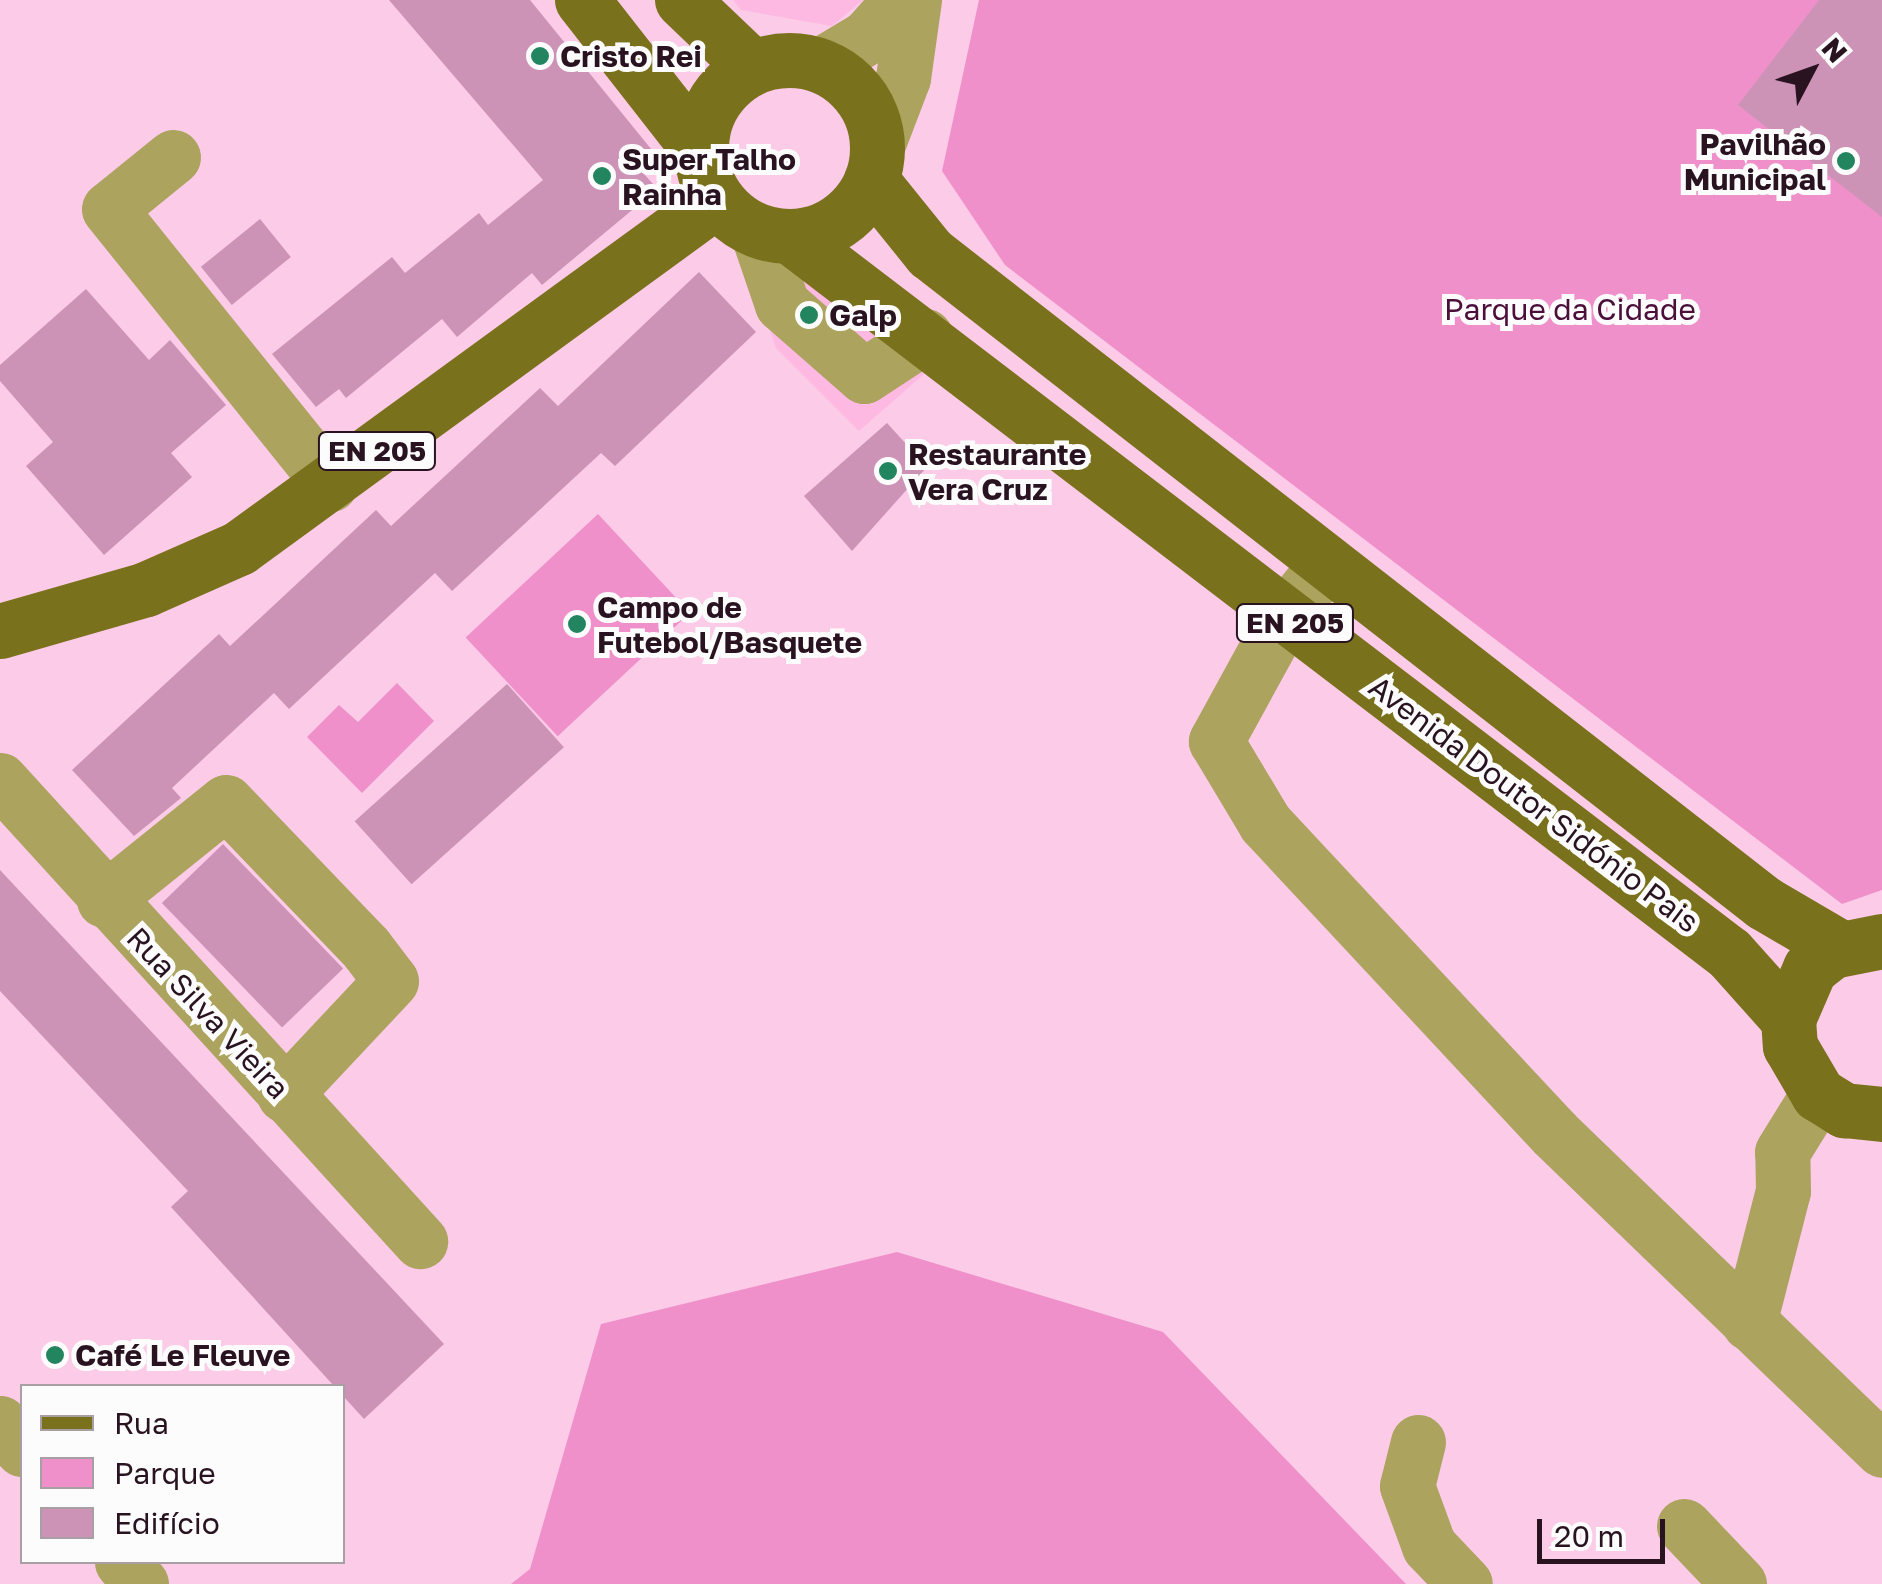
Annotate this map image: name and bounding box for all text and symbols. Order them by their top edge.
north arrow [1762,20,1862,120]
text: N [1816,31,1854,69]
place label: Cristo Rei [560,38,702,74]
marker: Cristo Rei [529,45,551,67]
place label: Pavilhão Municipal [1684,126,1826,196]
place label: Super Talho Rainha [622,141,796,212]
marker: Pavilhão Municipal [1835,150,1857,172]
marker: Super Talho Rainha [591,165,613,187]
park label: Parque da Cidade [1444,291,1696,327]
place label: Galp [829,297,897,333]
marker: Galp [798,304,820,326]
road number: EN 205 [317,428,437,474]
place label: Restaurante Vera Cruz [908,436,1086,506]
marker: Restaurante Vera Cruz [877,460,899,482]
place label: Campo de Futebol/Basquete [597,589,862,660]
road number: EN 205 [1235,600,1355,646]
marker: Campo de Futebol/Basquete [566,613,588,635]
street label: Avenida Doutor Sidónio Pais [1362,668,1706,940]
street label: Rua Silva Vieira [120,920,296,1106]
place label: Café Le Fleuve [75,1337,290,1373]
marker: Café Le Fleuve [44,1344,66,1366]
legend [20,1384,345,1564]
text: Rua [114,1405,169,1441]
text: Parque [114,1455,216,1491]
scale bar [1542,1499,1670,1561]
text: Edifício [114,1505,220,1541]
text: 20 m [1554,1518,1624,1554]

